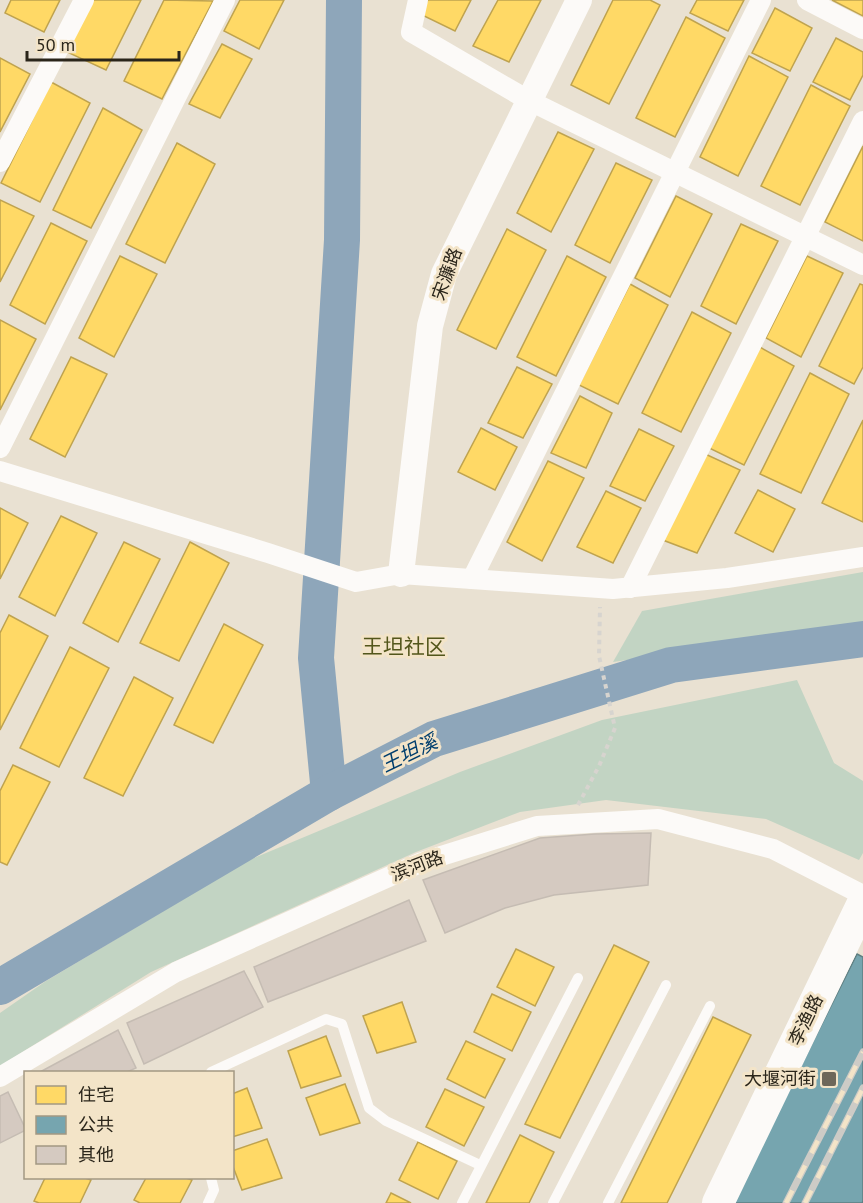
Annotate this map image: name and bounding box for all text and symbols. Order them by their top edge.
scale bar [27,24,178,62]
text: 50 m [36,33,75,56]
street label: 宋濂路 [426,245,467,303]
district label: 王坦社区 [362,633,446,660]
water label: 王坦溪 [376,727,443,778]
street label: 滨河路 [387,845,446,886]
street label: 李渔路 [783,990,828,1049]
place label: 大堰河街 [744,1067,816,1090]
marker: 大堰河街 [820,1070,838,1088]
legend [24,1071,234,1179]
text: 住宅 [78,1083,114,1106]
text: 公共 [78,1113,114,1136]
text: 其他 [78,1143,114,1166]

